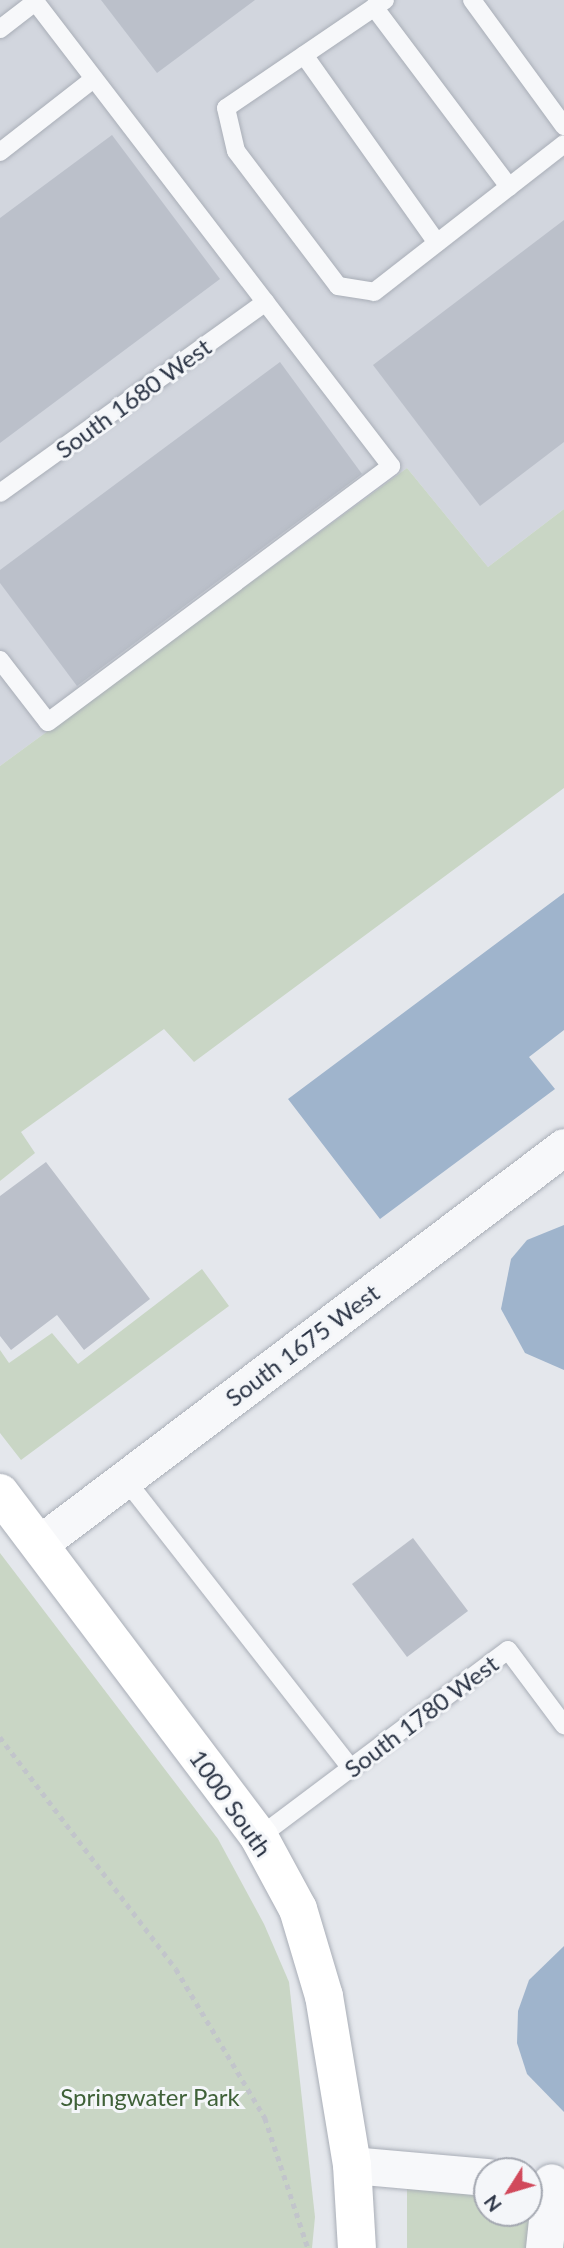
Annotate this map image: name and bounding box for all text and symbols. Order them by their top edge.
street label: South 1680 West [50,332,216,464]
street label: South 1675 West [219,1278,385,1412]
street label: South 1780 West [338,1649,504,1783]
street label: 1000 South [184,1744,278,1862]
park label: Springwater Park [60,2083,240,2111]
north arrow [473,2157,543,2227]
text: N [479,2191,506,2217]

